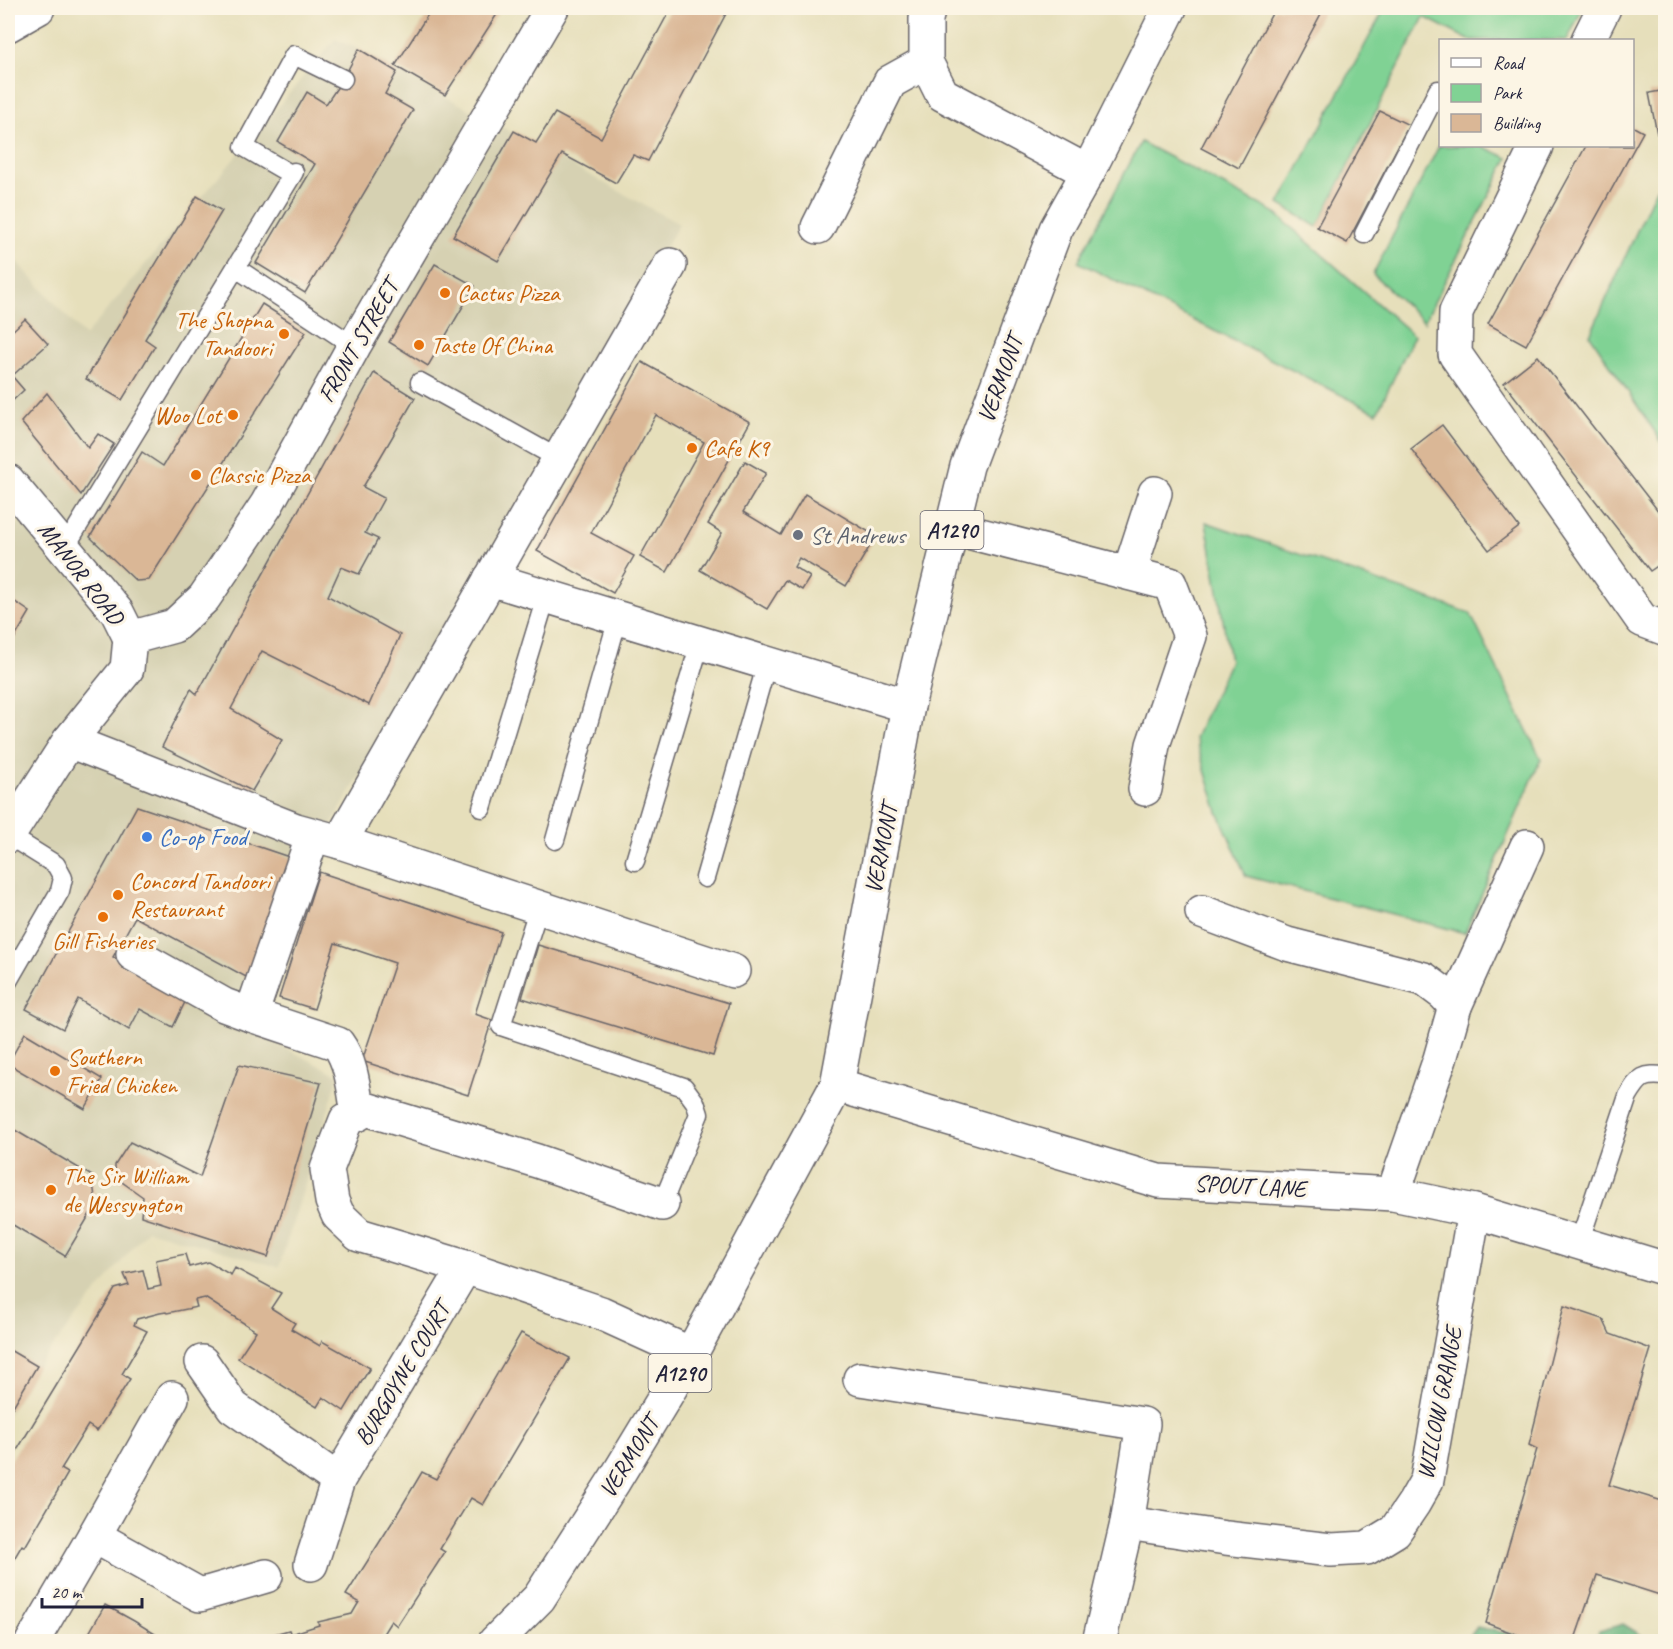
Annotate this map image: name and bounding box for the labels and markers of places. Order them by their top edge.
place label: Cactus Pizza [457,278,561,308]
marker: Cactus Pizza [438,286,452,300]
place label: The Shopna Tandoori [175,305,275,363]
marker: The Shopna Tandoori [277,327,291,341]
place label: Taste Of China [431,330,554,360]
marker: Taste Of China [412,338,426,352]
place label: Woo Lot [154,400,223,430]
marker: Woo Lot [226,408,240,422]
place label: Cafe K9 [704,433,771,463]
marker: Cafe K9 [685,441,699,455]
place label: Classic Pizza [208,460,312,490]
marker: Classic Pizza [189,468,203,482]
place label: St Andrews [810,520,907,550]
marker: St Andrews [791,528,805,542]
place label: Co-op Food [159,822,250,852]
marker: Co-op Food [140,830,154,844]
place label: Concord Tandoori Restaurant [130,866,274,924]
marker: Concord Tandoori Restaurant [111,888,125,902]
marker: Gill Fisheries [96,910,110,924]
place label: Gill Fisheries [52,926,156,956]
place label: Southern Fried Chicken [67,1042,178,1100]
marker: Southern Fried Chicken [48,1064,62,1078]
place label: The Sir William de Wessyngton [63,1161,190,1219]
marker: The Sir William de Wessyngton [44,1183,58,1197]

